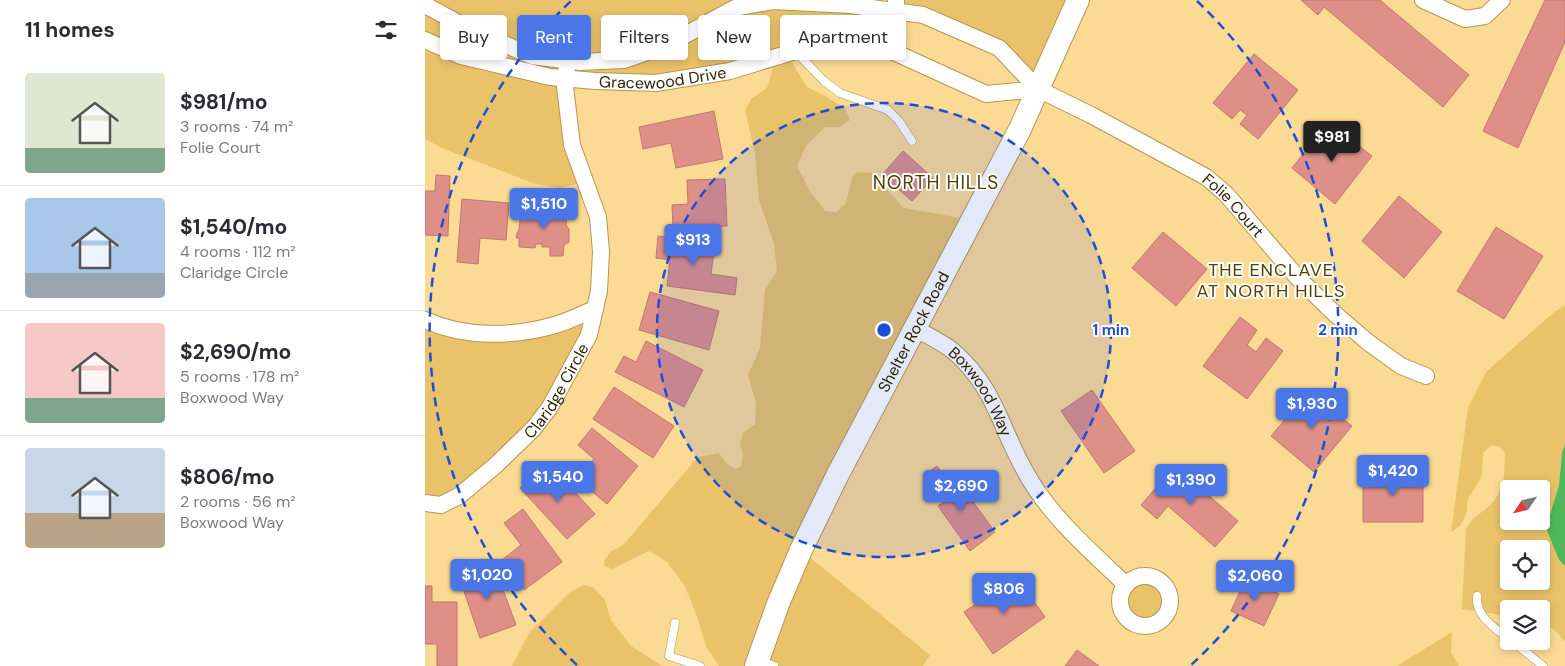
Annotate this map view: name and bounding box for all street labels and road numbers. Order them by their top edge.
street label: Gracewood Drive [599,62,728,94]
street label: Folie Court [1198,169,1268,242]
street label: Shelter Rock Road [873,268,954,396]
street label: Claridge Circle [519,340,594,443]
street label: Boxwood Way [944,342,1017,440]

